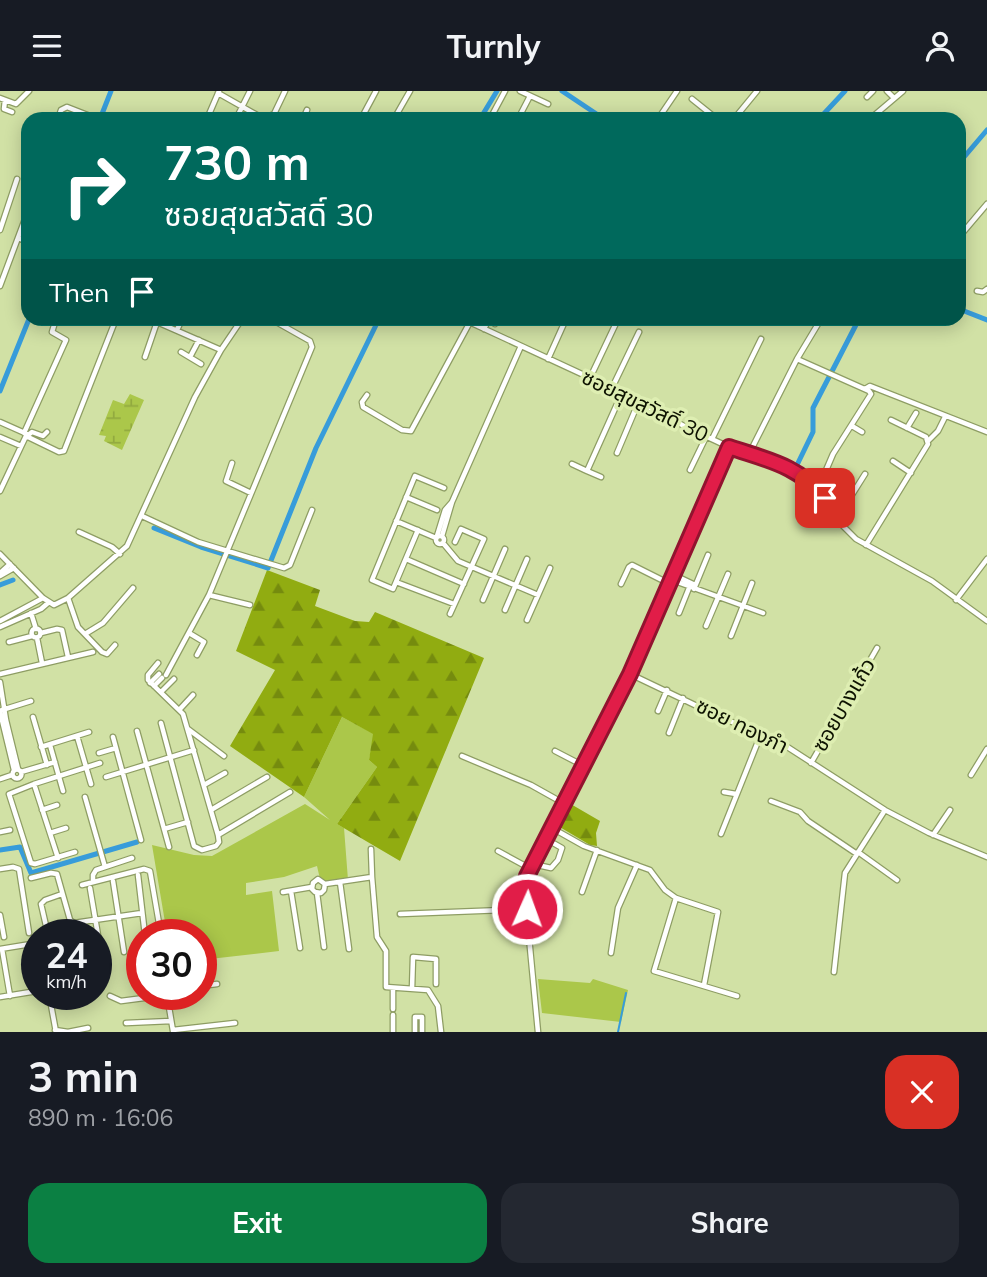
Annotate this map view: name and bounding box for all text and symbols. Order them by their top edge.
text: Turnly [446,26,541,66]
icon: menu [28,27,66,65]
icon: person [921,27,959,65]
text: 730 m [164,131,310,192]
icon: right [49,140,140,231]
text: ซอยสุขสวัสดิ์ 30 [164,194,374,234]
icon: arrive [123,273,161,311]
text: Then [49,276,109,309]
street label: ซอยสุขสวัสดิ์ 30 [577,363,713,448]
pin [795,468,855,528]
icon: arrive [806,479,844,517]
street label: ซอยบางแก้ว [806,653,880,756]
street label: ซอย ทองภํา [692,692,793,758]
position arrow [490,872,564,946]
speed limit sign: 30 [126,919,217,1010]
text: 24 [45,933,88,977]
text: km/h [46,970,87,993]
text: 3 min [28,1050,139,1103]
button: close [885,1055,959,1129]
text: 890 m · 16:06 [28,1103,173,1132]
button: Exit [28,1183,487,1263]
button: Share [501,1183,959,1263]

